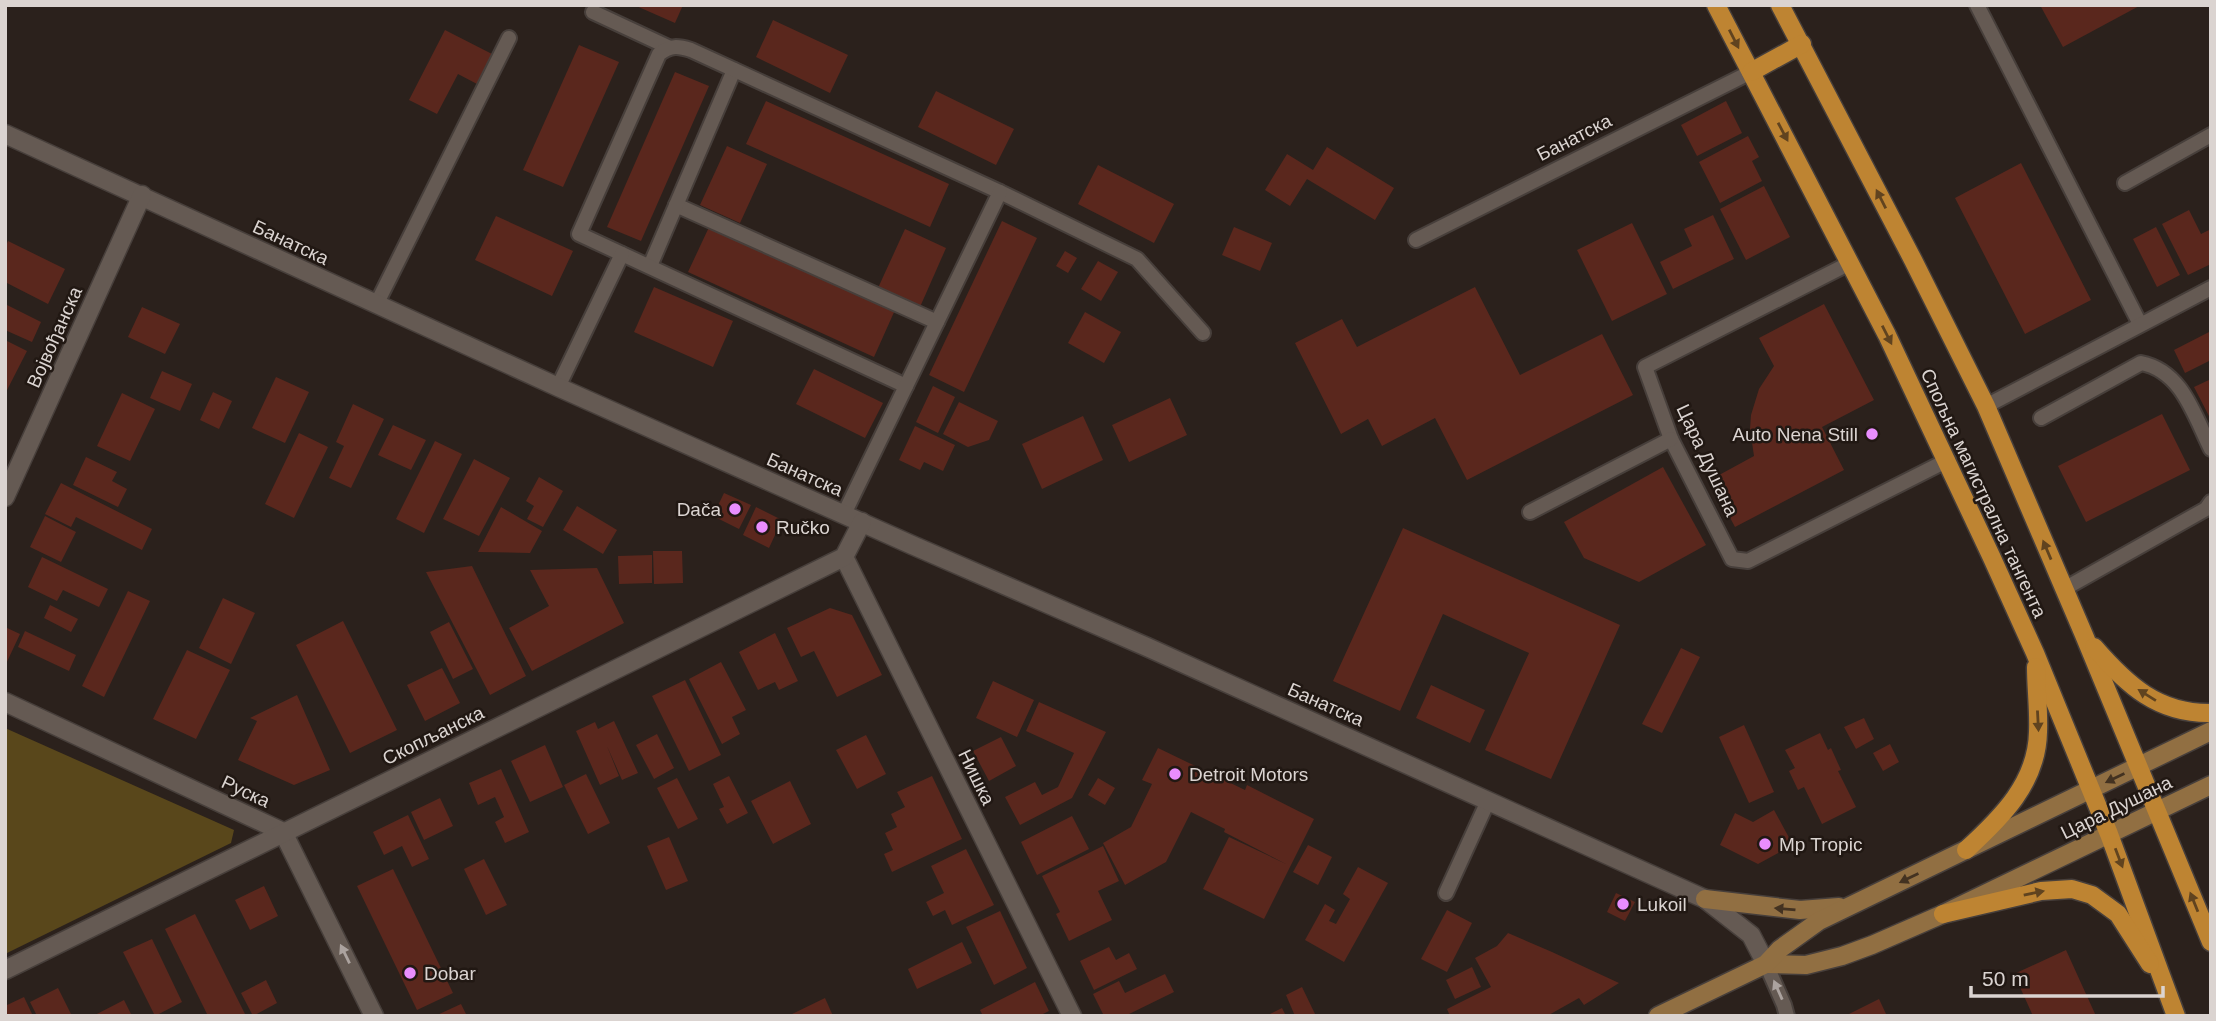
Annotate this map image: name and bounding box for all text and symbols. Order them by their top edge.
one-way arrow [1727,29,1739,49]
street label: Банатска [1533,110,1615,165]
one-way arrow [1778,122,1789,142]
one-way arrow [1876,189,1887,209]
street label: Банатска [250,216,332,269]
street label: Војвођанска [23,283,86,391]
one-way arrow [1881,325,1893,344]
street label: Спољна магистрална тангента [1917,365,2051,621]
street label: Цара Душана [1672,401,1743,520]
place label: Auto Nena Still [1732,424,1858,445]
marker: Auto Nena Still [1864,426,1880,442]
street label: Банатска [764,448,846,501]
place label: Dača [677,499,721,520]
marker: Dača [727,501,743,517]
place label: Ručko [776,517,830,538]
marker: Ručko [754,519,770,535]
one-way arrow [2042,539,2053,560]
street label: Банатска [1285,678,1367,731]
one-way arrow [2137,689,2156,702]
street label: Скопљанска [379,702,488,769]
one-way arrow [2032,710,2043,732]
street label: Нишка [954,746,999,809]
place label: Detroit Motors [1189,764,1308,785]
marker: Detroit Motors [1167,766,1183,782]
street label: Руска [218,771,274,812]
street label: Цара Душана [2057,771,2176,843]
one-way arrow [2105,772,2125,784]
place label: Mp Tropic [1779,834,1862,855]
marker: Mp Tropic [1757,836,1773,852]
one-way arrow [2113,848,2124,869]
one-way arrow [1899,872,1919,883]
one-way arrow [2023,888,2045,899]
one-way arrow [2189,891,2200,912]
place label: Lukoil [1637,894,1687,915]
marker: Lukoil [1615,896,1631,912]
one-way arrow [1774,903,1796,914]
one-way arrow [339,944,350,964]
scale bar [1971,954,2164,998]
place label: Dobar [424,963,476,984]
marker: Dobar [402,965,418,981]
text: 50 m [1982,967,2029,990]
one-way arrow [1772,980,1784,1000]

